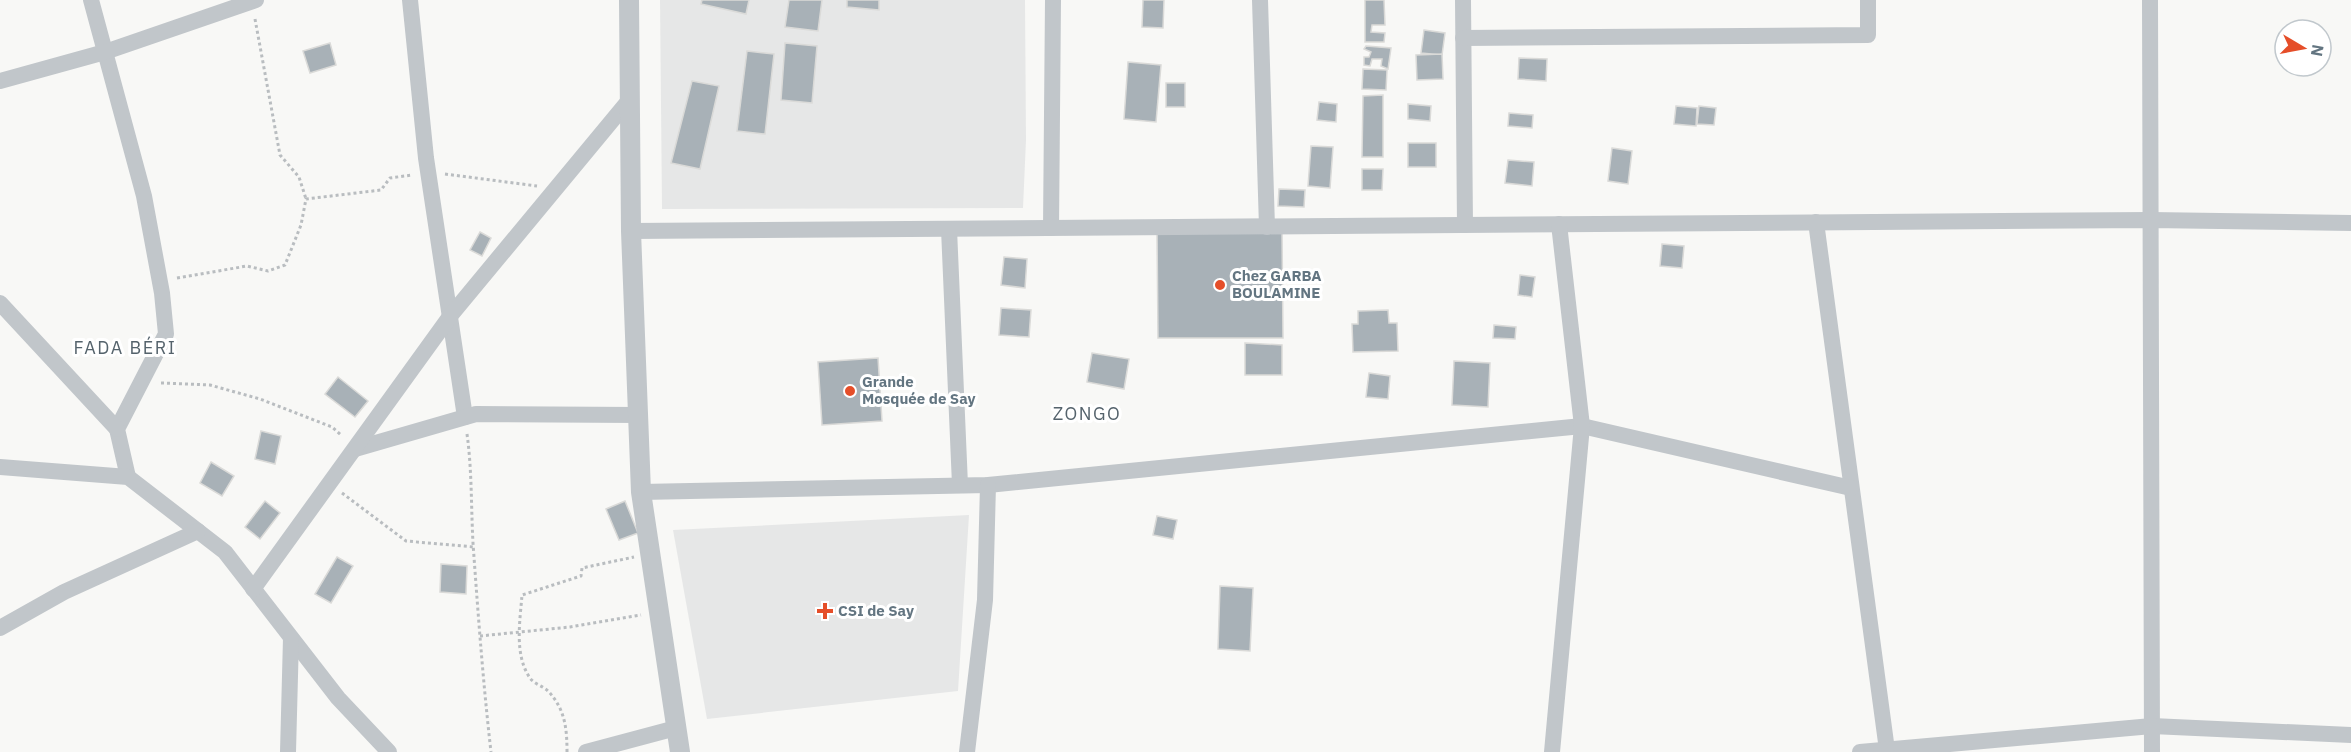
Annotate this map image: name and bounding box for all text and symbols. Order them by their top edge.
north arrow [2273,18,2333,78]
text: N [2307,43,2329,58]
place label: Chez GARBA BOULAMINE [1232,266,1322,302]
marker: Chez GARBA BOULAMINE [1213,278,1227,292]
district label: FADA BÉRI [74,336,176,359]
place label: Grande Mosquée de Say [862,372,976,408]
marker: Grande Mosquée de Say [843,384,857,398]
district label: ZONGO [1053,402,1121,425]
place label: CSI de Say [838,601,914,620]
marker: CSI de Say [816,602,834,620]

